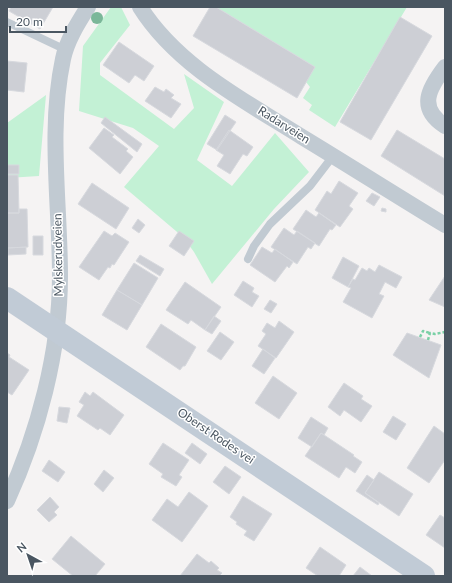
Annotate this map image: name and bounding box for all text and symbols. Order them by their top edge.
scale bar [10,8,66,34]
text: 20 m [16,14,43,29]
street label: Radarveien [255,103,313,146]
street label: Mylskerudveien [49,213,66,297]
street label: Oberst Rodes vei [175,404,258,467]
north arrow [8,535,48,575]
text: N [14,539,29,555]

